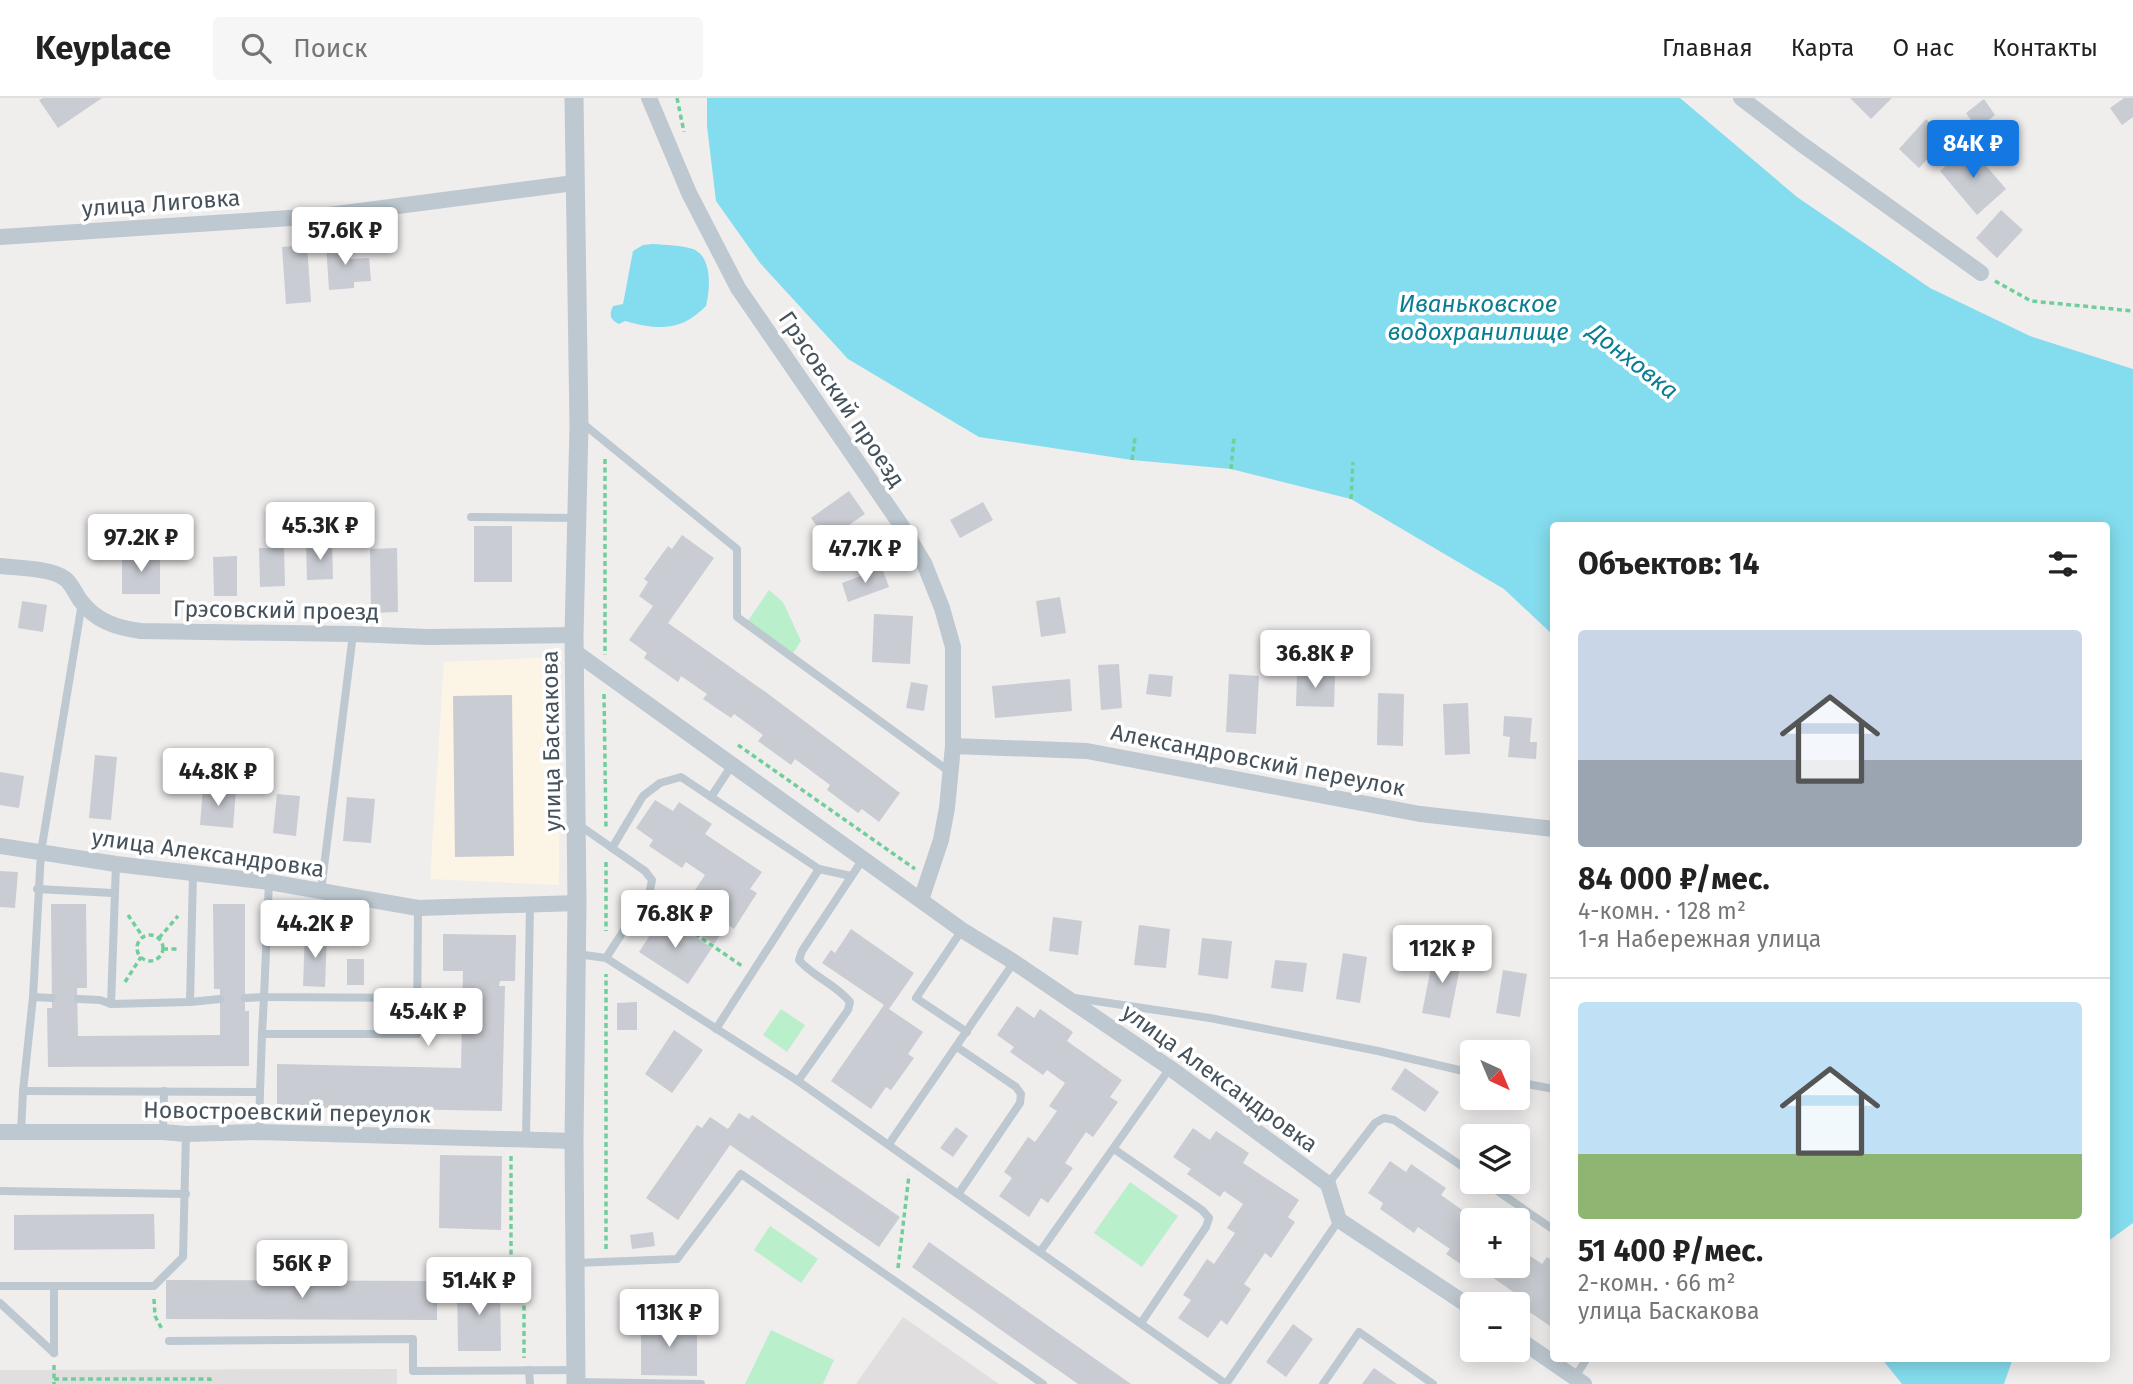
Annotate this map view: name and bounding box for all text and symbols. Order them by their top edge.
search box [213,17,703,80]
text: Keyplace [35,28,171,68]
icon: search [237,29,275,67]
text: Поиск [293,33,367,64]
text: Главная [1662,34,1753,62]
text: Карта [1791,34,1854,62]
text: О нас [1892,34,1954,62]
text: Контакты [1992,34,2098,62]
pin: 84K ₽ [1924,120,2022,180]
text: 84K ₽ [1943,129,2003,157]
street label: улица Лиговка [81,183,241,223]
pin: 57.6K ₽ [280,208,410,267]
text: 57.6K ₽ [308,216,382,244]
water label: Иваньковское водохранилище [1387,290,1569,346]
street label: Грэсовский проезд [773,306,911,492]
water label: Донховка [1581,316,1684,405]
pin: 45.3K ₽ [255,503,385,562]
text: 45.3K ₽ [282,511,358,539]
pin: 97.2K ₽ [76,514,206,574]
text: 97.2K ₽ [104,523,178,551]
pin: 47.7K ₽ [800,526,930,585]
text: 47.7K ₽ [828,534,902,562]
icon: filters [2044,545,2082,583]
text: Объектов: 14 [1578,546,1760,582]
street label: Грэсовский проезд [173,594,379,626]
pin: 36.8K ₽ [1250,630,1380,690]
text: 36.8K ₽ [1276,639,1354,667]
street label: улица Баскакова [535,650,567,832]
icon: home [1767,676,1893,802]
street label: Александровский переулок [1109,718,1407,802]
pin: 44.8K ₽ [153,748,283,808]
text: 44.8K ₽ [179,757,257,785]
street label: улица Александровка [90,823,326,883]
text: 84 000 ₽/мес. [1578,861,1770,897]
pin: 76.8K ₽ [610,890,740,950]
text: 4-комн. · 128 m² [1578,897,1746,925]
text: 76.8K ₽ [637,899,713,927]
pin: 44.2K ₽ [250,900,380,960]
text: 44.2K ₽ [276,909,354,937]
text: 1-я Набережная улица [1578,925,1821,953]
pin: 112K ₽ [1385,926,1499,985]
text: 112K ₽ [1409,934,1475,962]
pin: 45.4K ₽ [363,988,493,1048]
text: 45.4K ₽ [390,997,466,1025]
street label: улица Александровка [1117,998,1323,1158]
north arrow [1460,1040,1530,1110]
map controls [1460,1040,1530,1362]
icon: home [1767,1048,1893,1174]
street label: Новостроевский переулок [143,1095,431,1129]
button: layers [1460,1124,1530,1194]
button: + [1460,1208,1530,1278]
text: 51 400 ₽/мес. [1578,1233,1763,1269]
pin: 56K ₽ [253,1240,351,1300]
text: 56K ₽ [273,1249,332,1277]
pin: 51.4K ₽ [414,1258,544,1317]
text: 51.4K ₽ [442,1266,516,1294]
text: 2-комн. · 66 m² [1578,1269,1736,1297]
pin: 113K ₽ [612,1290,726,1349]
button: − [1460,1292,1530,1362]
text: улица Баскакова [1578,1297,1760,1325]
text: 113K ₽ [636,1298,702,1326]

